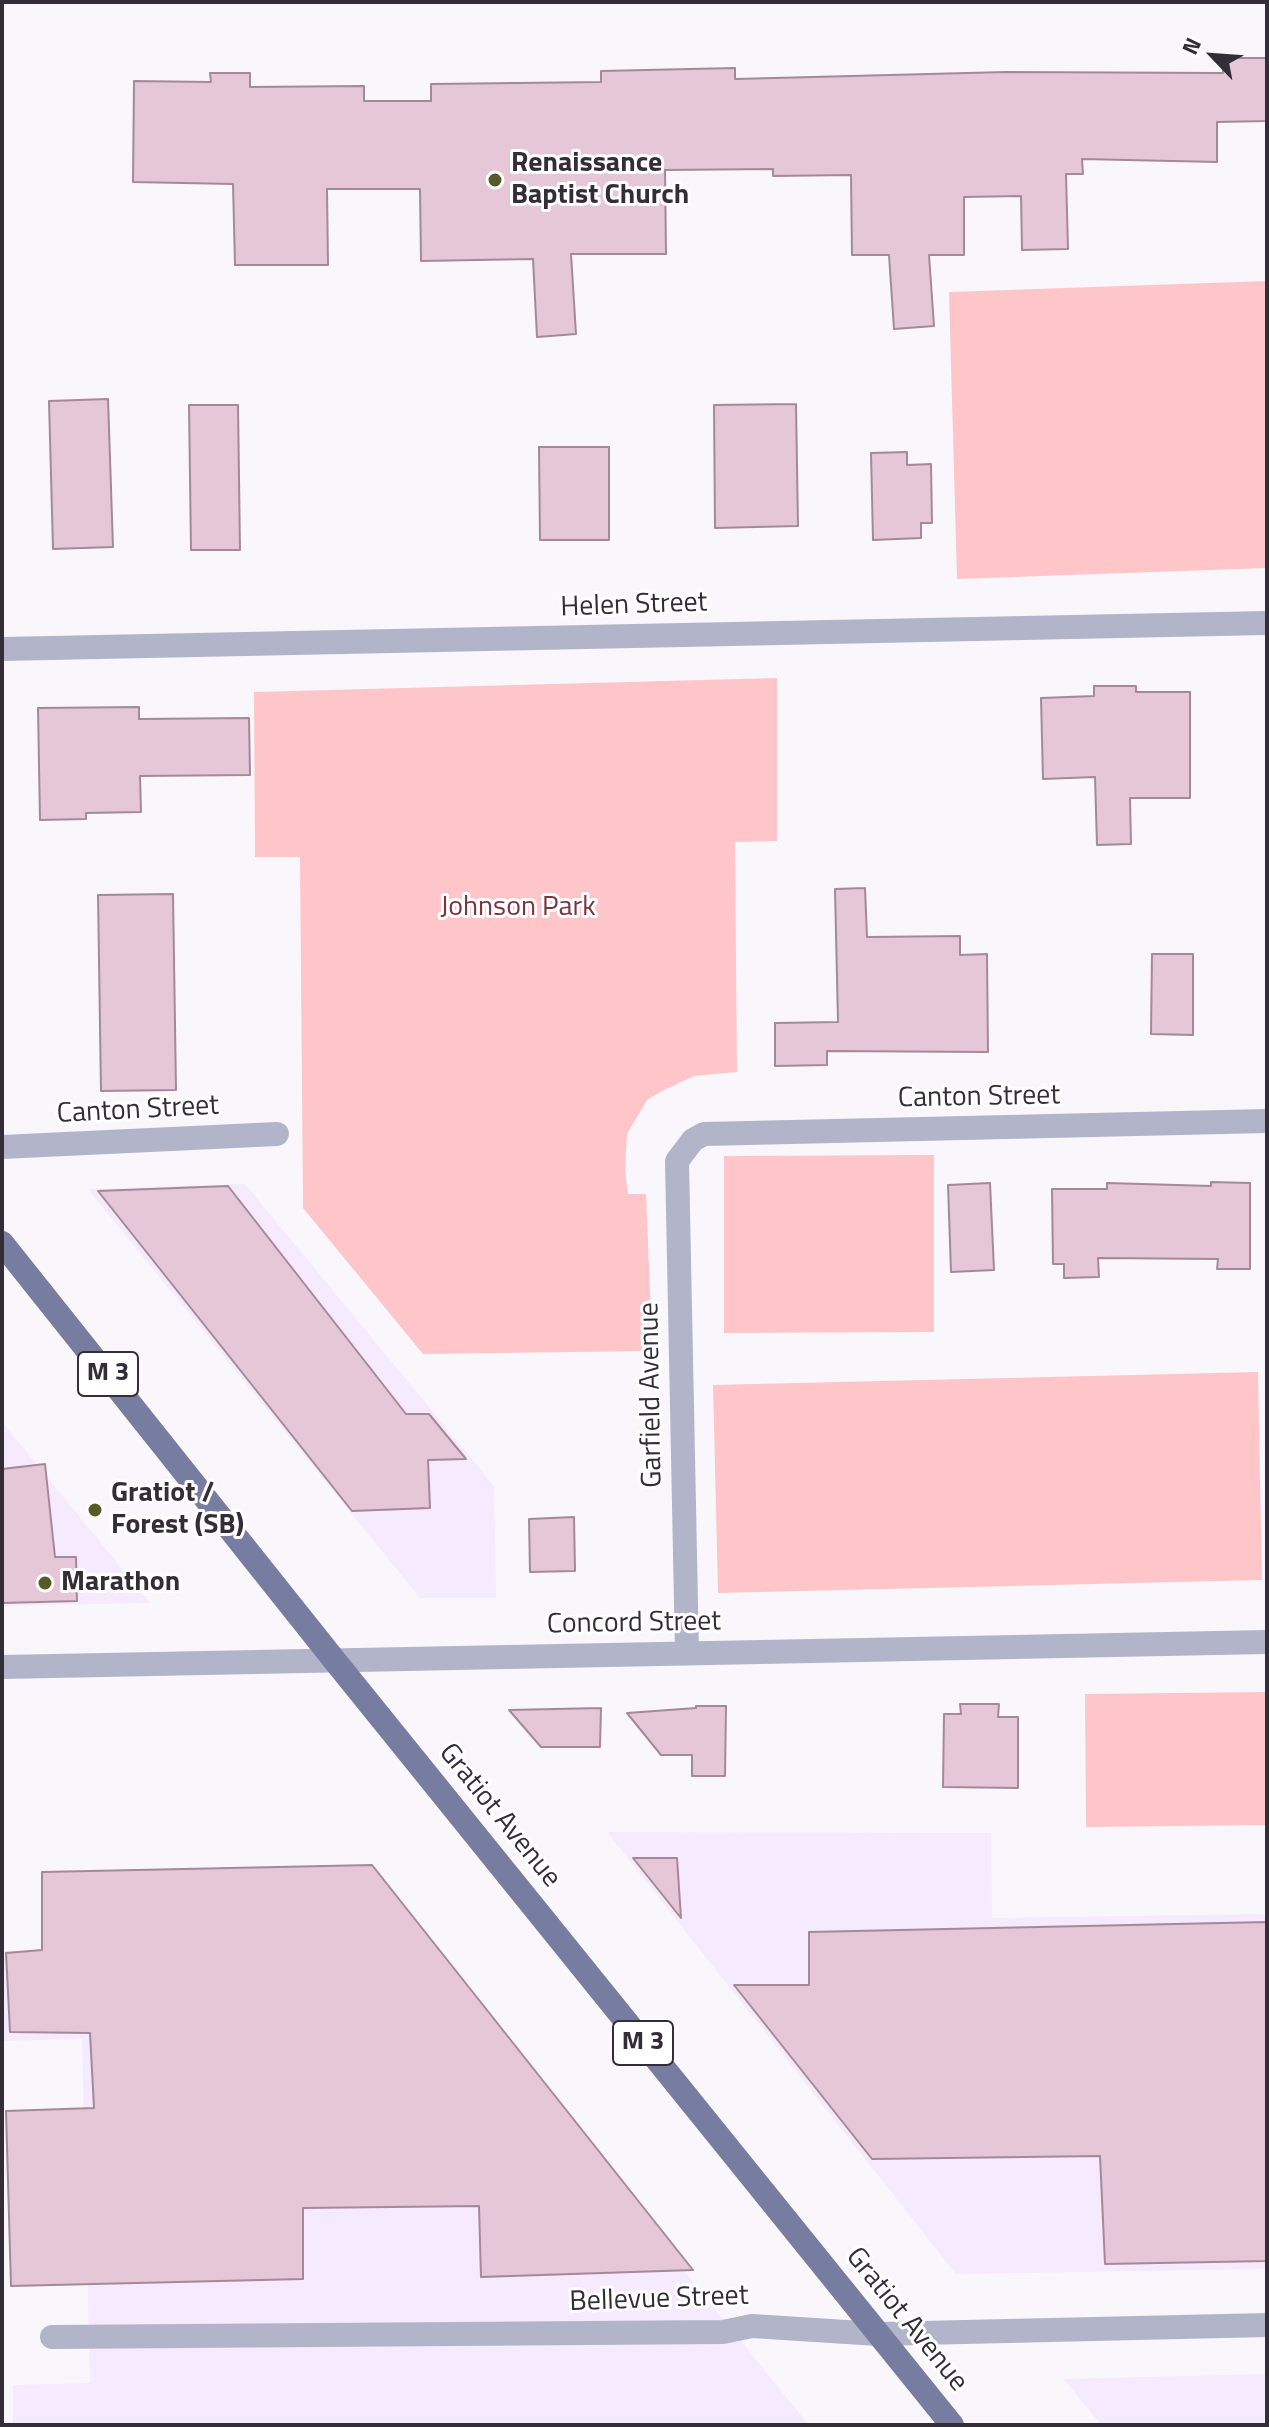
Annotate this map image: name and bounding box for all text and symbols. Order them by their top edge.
north arrow [1173,16,1253,96]
text: N [1173,32,1210,60]
place label: Renaissance Baptist Church [511,147,689,213]
marker: Renaissance Baptist Church [486,171,504,189]
street label: Helen Street [560,587,708,625]
park label: Johnson Park [440,891,596,925]
street label: Canton Street [898,1080,1060,1116]
street label: Canton Street [56,1090,220,1132]
street label: Garfield Avenue [634,1302,670,1488]
road number: M 3 [78,1352,138,1396]
place label: Gratiot / Forest (SB) [111,1477,244,1543]
marker: Gratiot / Forest (SB) [86,1501,104,1519]
place label: Marathon [61,1566,180,1600]
marker: Marathon [36,1574,54,1592]
street label: Concord Street [547,1606,721,1642]
street label: Gratiot Avenue [431,1737,567,1895]
road number: M 3 [613,2021,673,2065]
street label: Gratiot Avenue [838,2241,974,2399]
street label: Bellevue Street [569,2280,749,2320]

